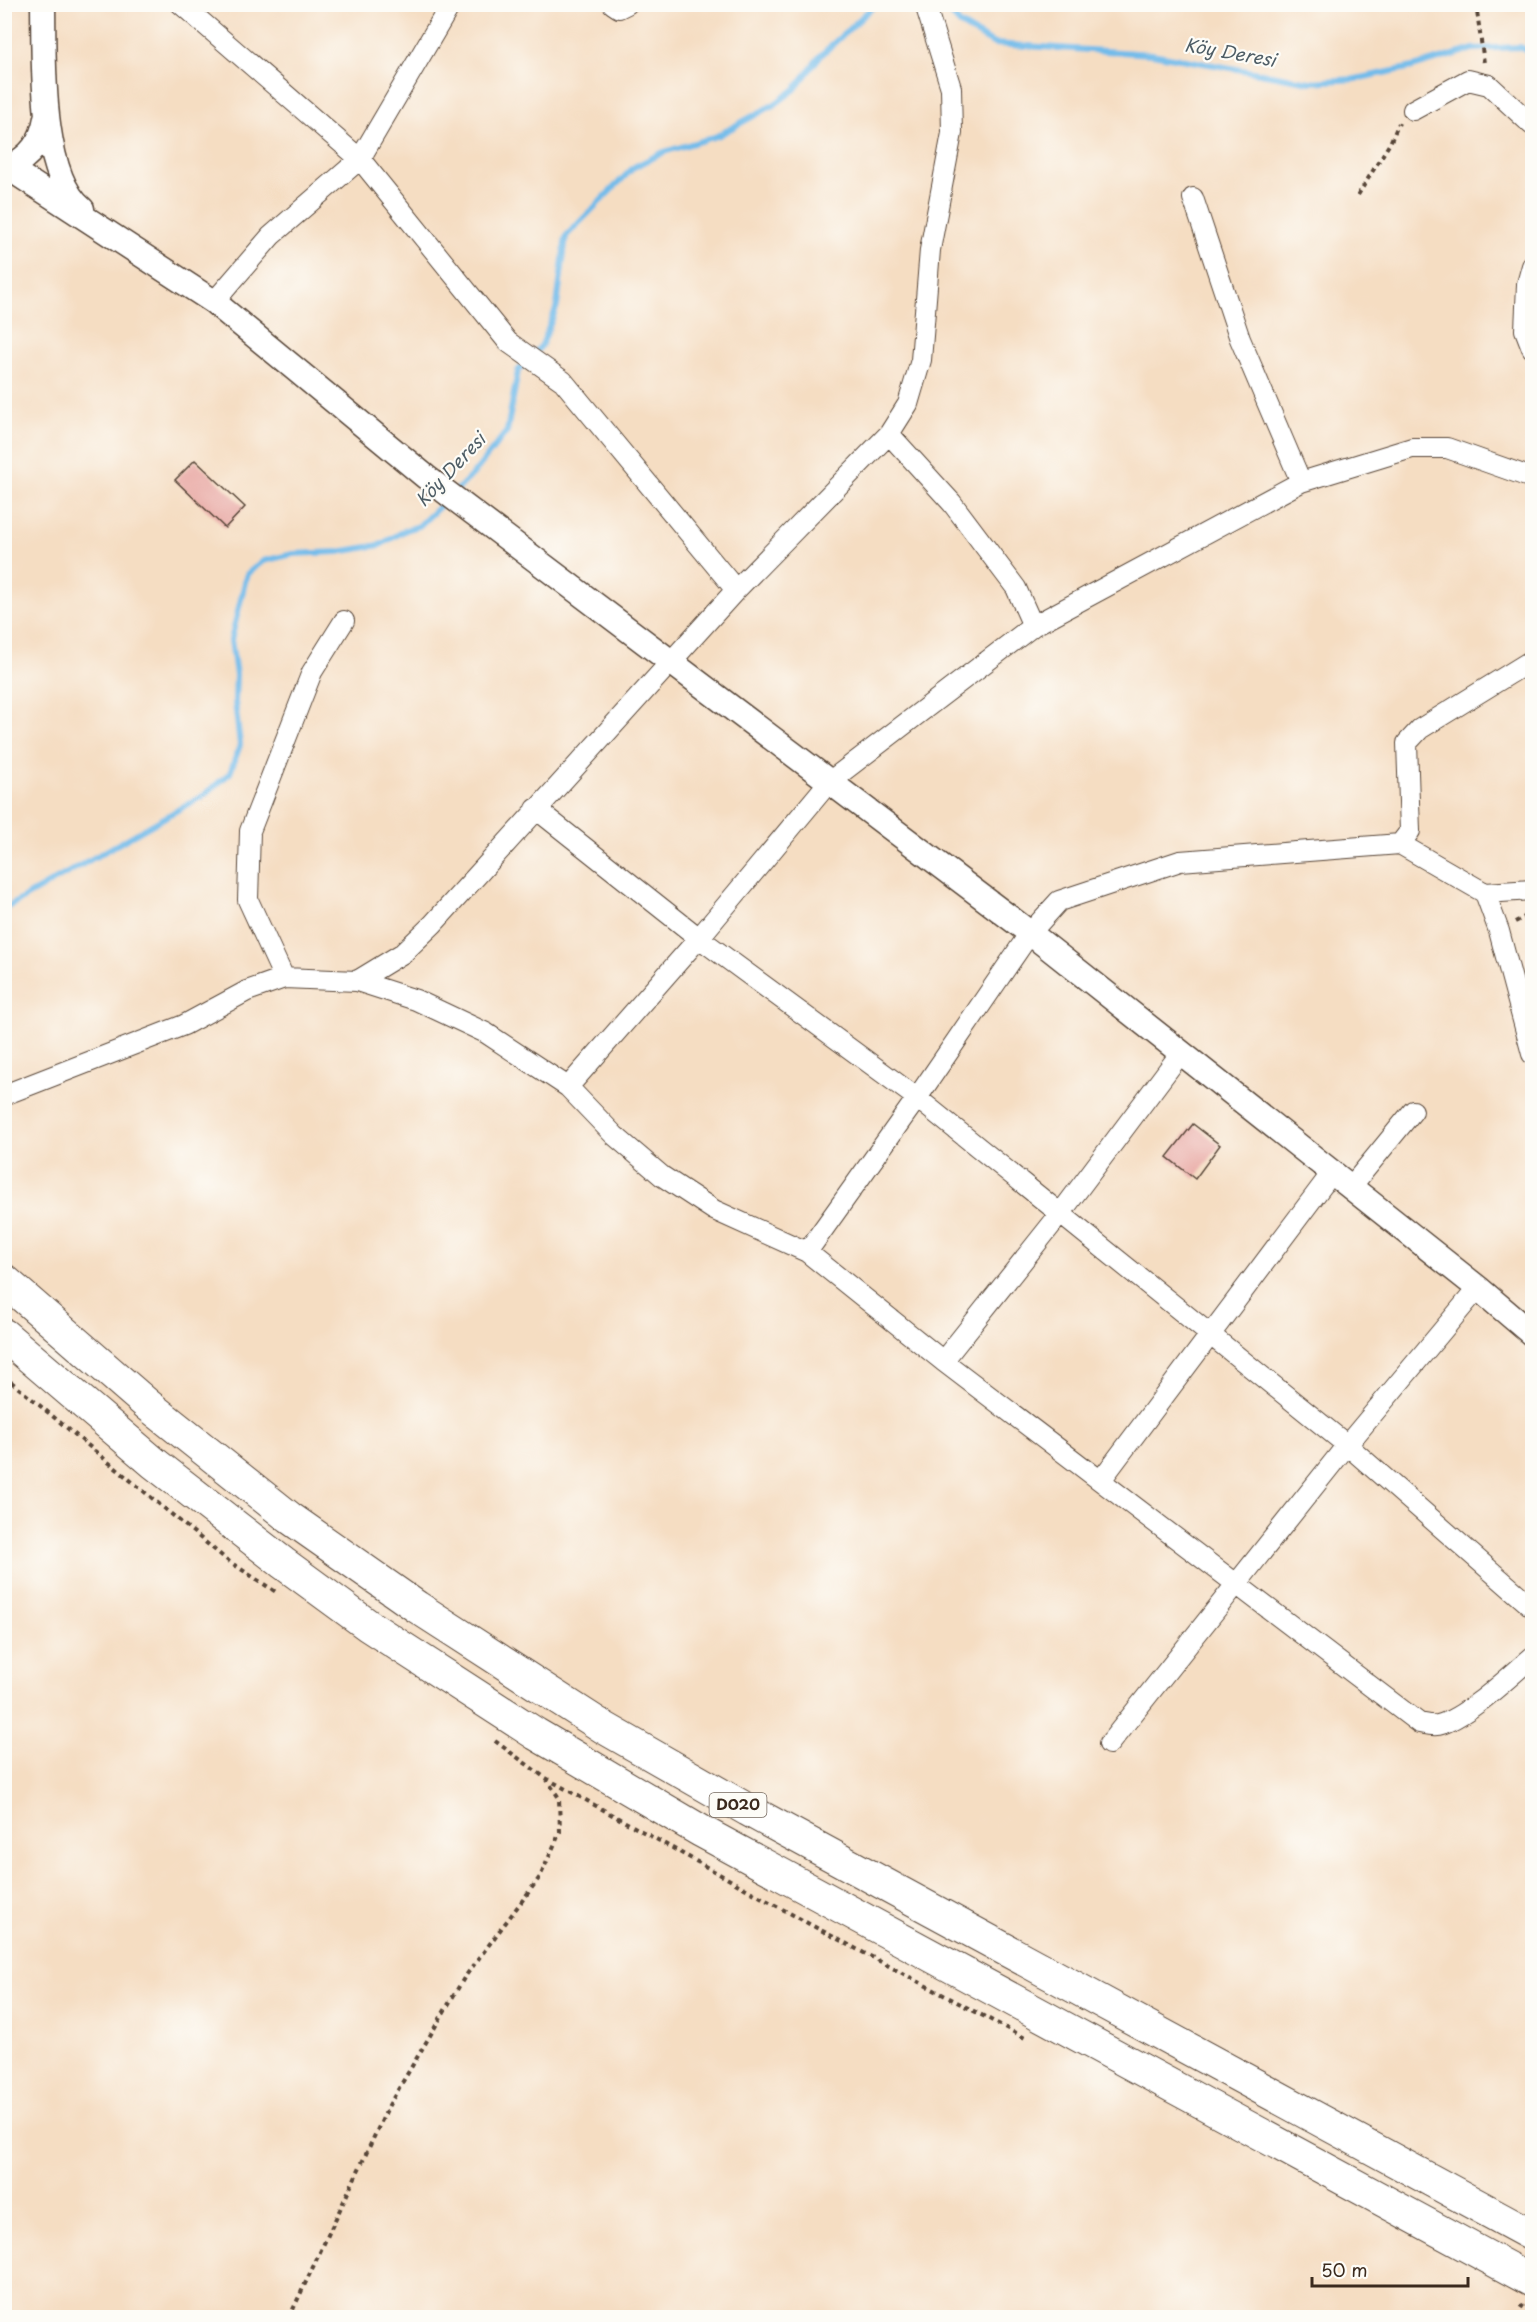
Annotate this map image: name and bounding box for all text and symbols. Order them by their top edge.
water label: Köy Deresi [1183,30,1281,73]
water label: Köy Deresi [409,424,493,512]
road number: D020 [710,1793,766,1817]
scale bar [1312,2250,1468,2288]
text: 50 m [1321,2256,1368,2283]

